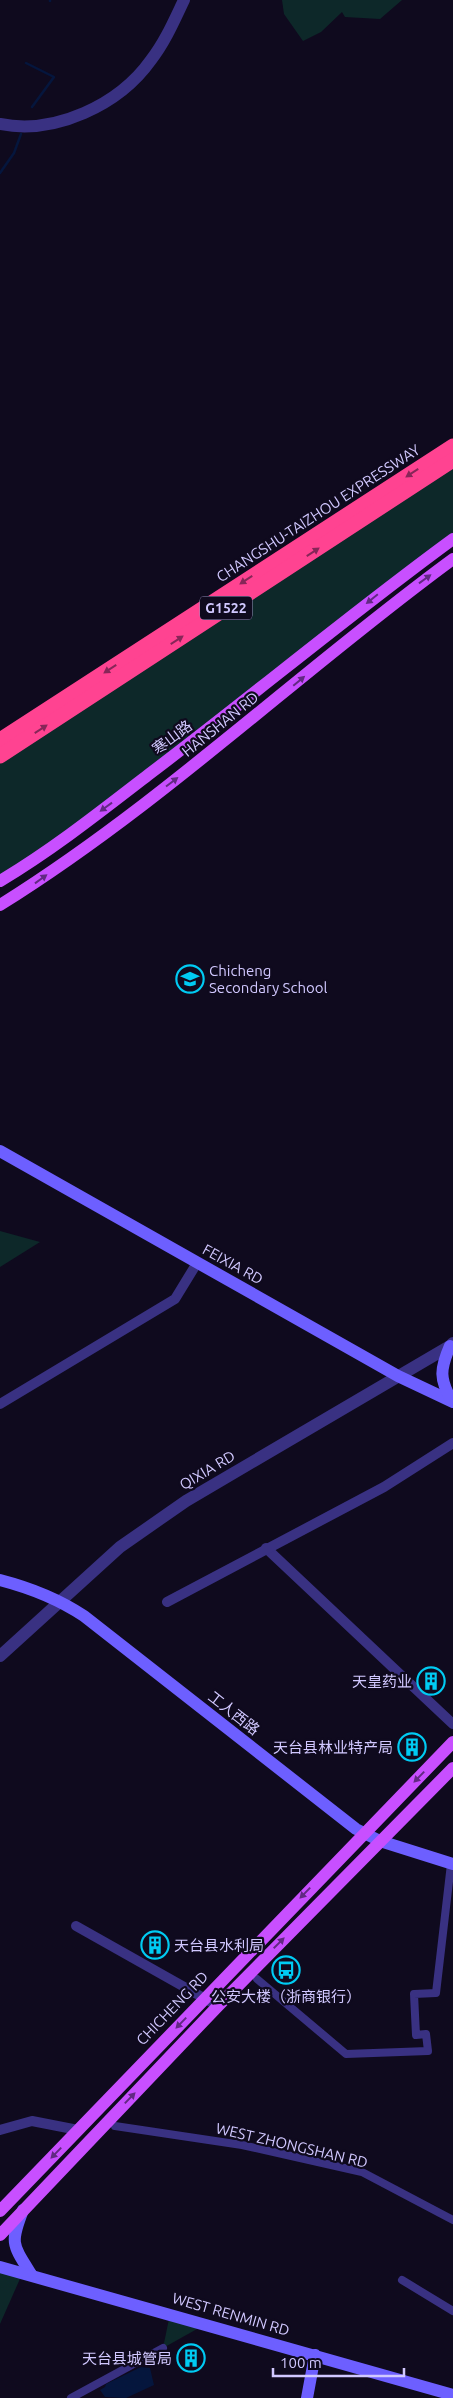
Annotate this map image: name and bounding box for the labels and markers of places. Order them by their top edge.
place label: Chicheng Secondary School [209,962,328,996]
school or university icon: Chicheng Secondary School [175,964,205,994]
building icon: 天皇药业 [416,1666,446,1696]
place label: 天皇药业 [352,1673,412,1690]
building icon: 天台县林业特产局 [397,1732,427,1762]
place label: 天台县林业特产局 [273,1739,393,1756]
building icon: 天台县水利局 [140,1930,170,1960]
place label: 天台县水利局 [174,1937,264,1954]
bus stop icon: 公安大楼（浙商银行） [271,1955,301,1985]
place label: 公安大楼（浙商银行） [211,1988,361,2005]
building icon: 天台县城管局 [176,2343,206,2373]
place label: 天台县城管局 [82,2350,172,2367]

